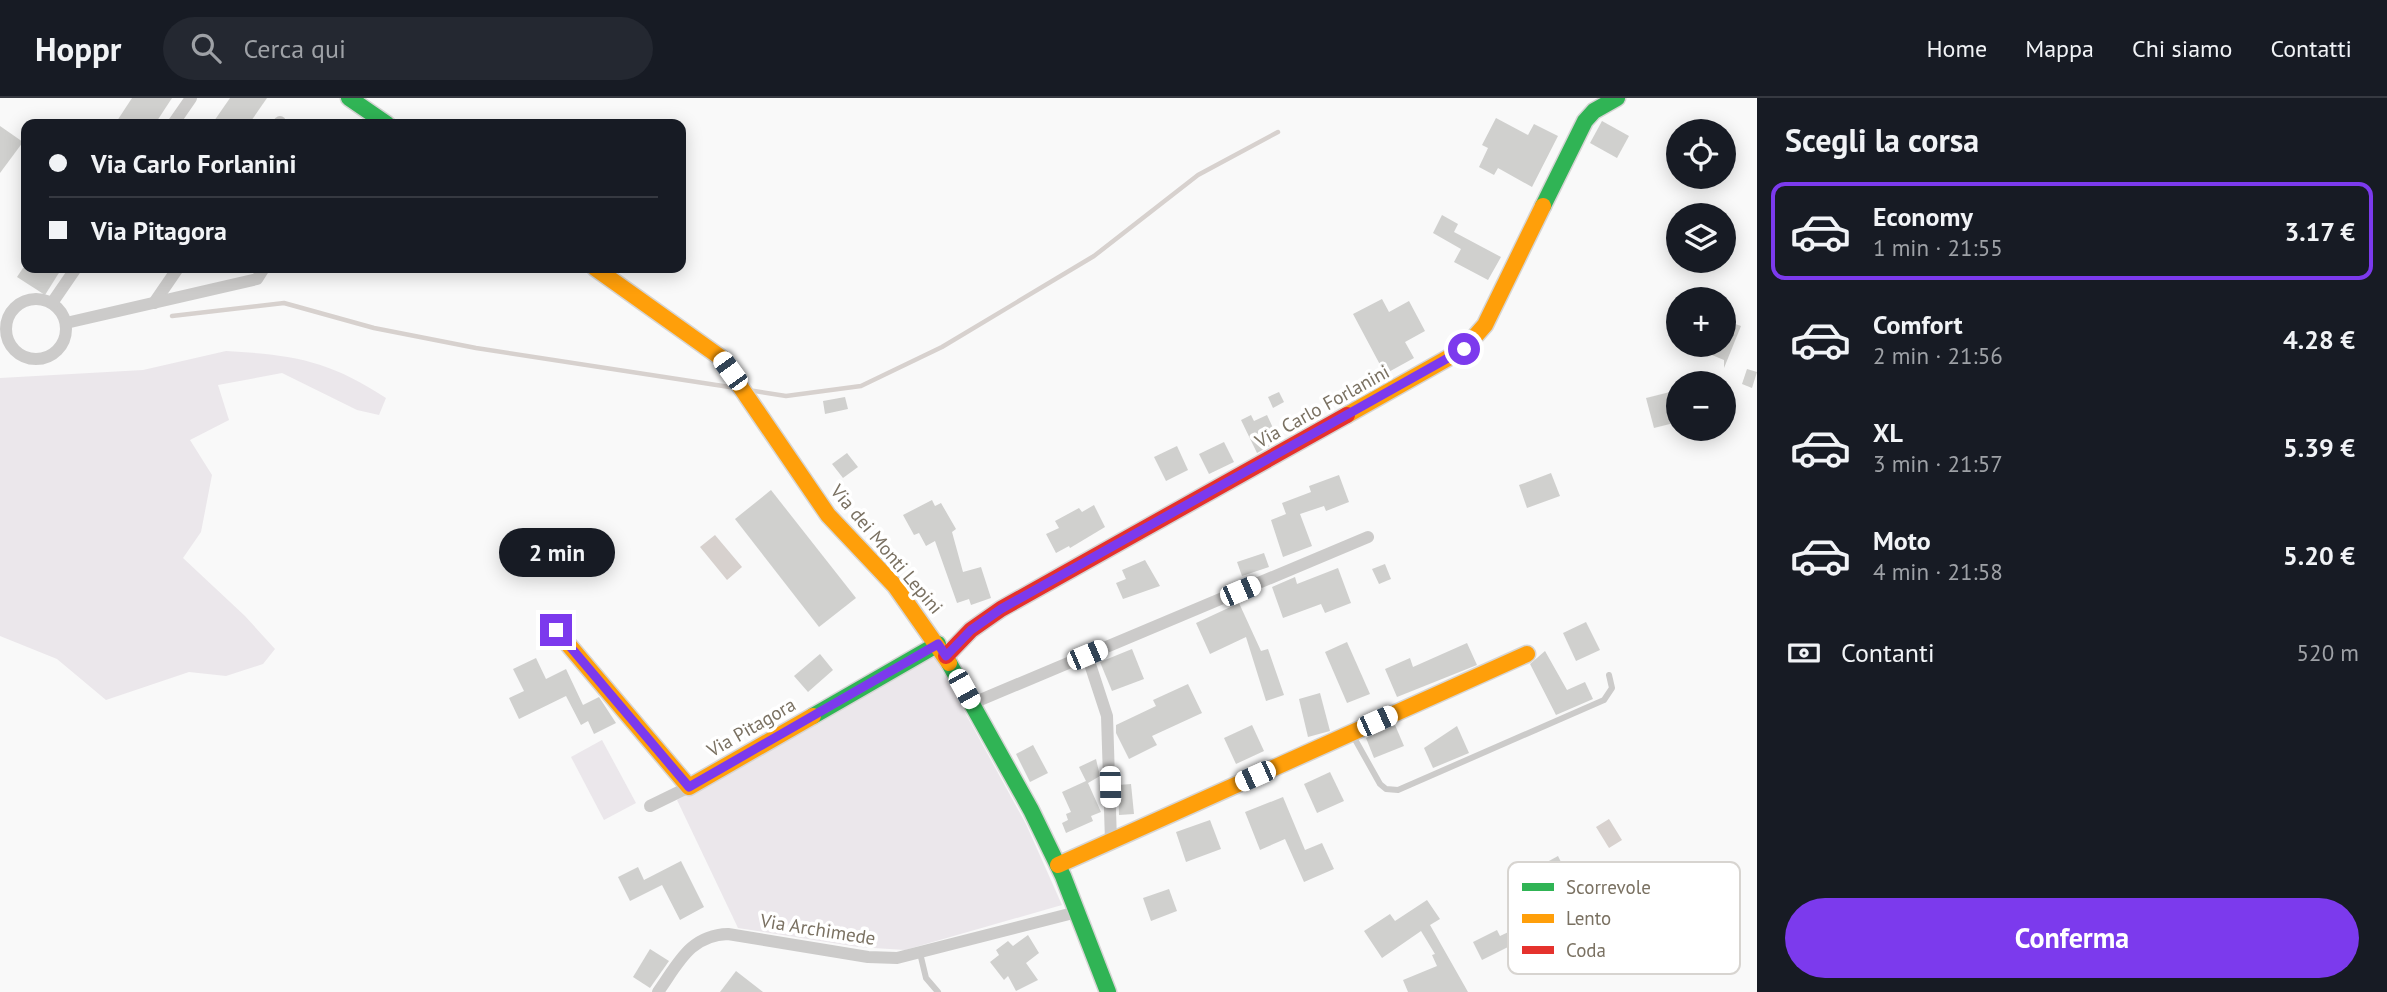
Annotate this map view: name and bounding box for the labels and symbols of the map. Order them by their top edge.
route start [1448,333,1480,365]
car [710,348,751,394]
street label: Via Carlo Forlanini [1250,359,1393,453]
street label: Via dei Monti Lepini [825,479,948,619]
callout: 2 min [498,528,614,578]
car [1217,573,1264,609]
route end [540,614,572,646]
car [1064,637,1111,673]
car [945,666,984,712]
street label: Via Pitagora [702,692,800,762]
car [1354,703,1401,739]
car [1232,758,1279,794]
car [1100,766,1121,808]
legend [1508,862,1740,974]
text: Scorrevole [1566,875,1651,899]
text: Lento [1566,906,1611,930]
street label: Via Archimede [758,908,877,950]
text: Coda [1566,938,1606,962]

